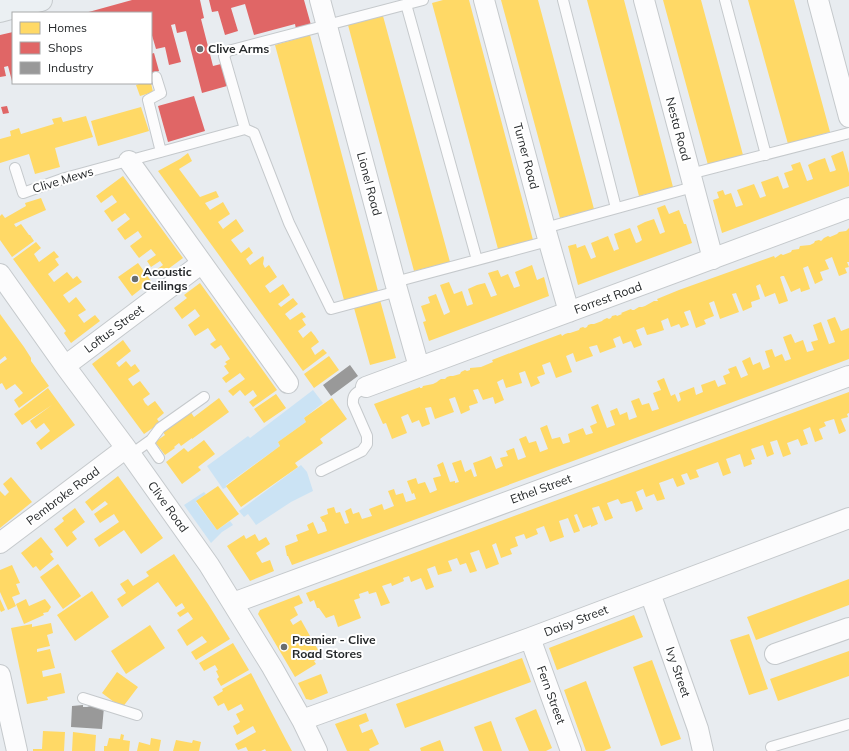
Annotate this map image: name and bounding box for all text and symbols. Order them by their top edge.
legend [12,12,152,84]
text: Homes [48,20,87,35]
text: Shops [48,40,83,55]
place label: Clive Arms [208,41,269,56]
marker: Clive Arms [195,44,205,54]
text: Industry [48,60,94,75]
street label: Nesta Road [663,95,694,162]
street label: Turner Road [510,121,543,191]
street label: Lionel Road [354,150,385,217]
street label: Clive Mews [31,163,95,196]
place label: Acoustic Ceilings [143,264,192,293]
marker: Acoustic Ceilings [130,274,140,284]
street label: Forrest Road [572,278,644,317]
street label: Loftus Street [81,301,146,356]
street label: Pembroke Road [23,463,102,528]
street label: Ethel Street [508,471,573,507]
street label: Clive Road [145,478,192,535]
street label: Daisy Street [542,601,610,640]
place label: Premier - Clive Road Stores [292,632,376,661]
marker: Premier - Clive Road Stores [279,642,289,652]
street label: Ivy Street [663,645,694,699]
street label: Fern Street [534,664,569,726]

